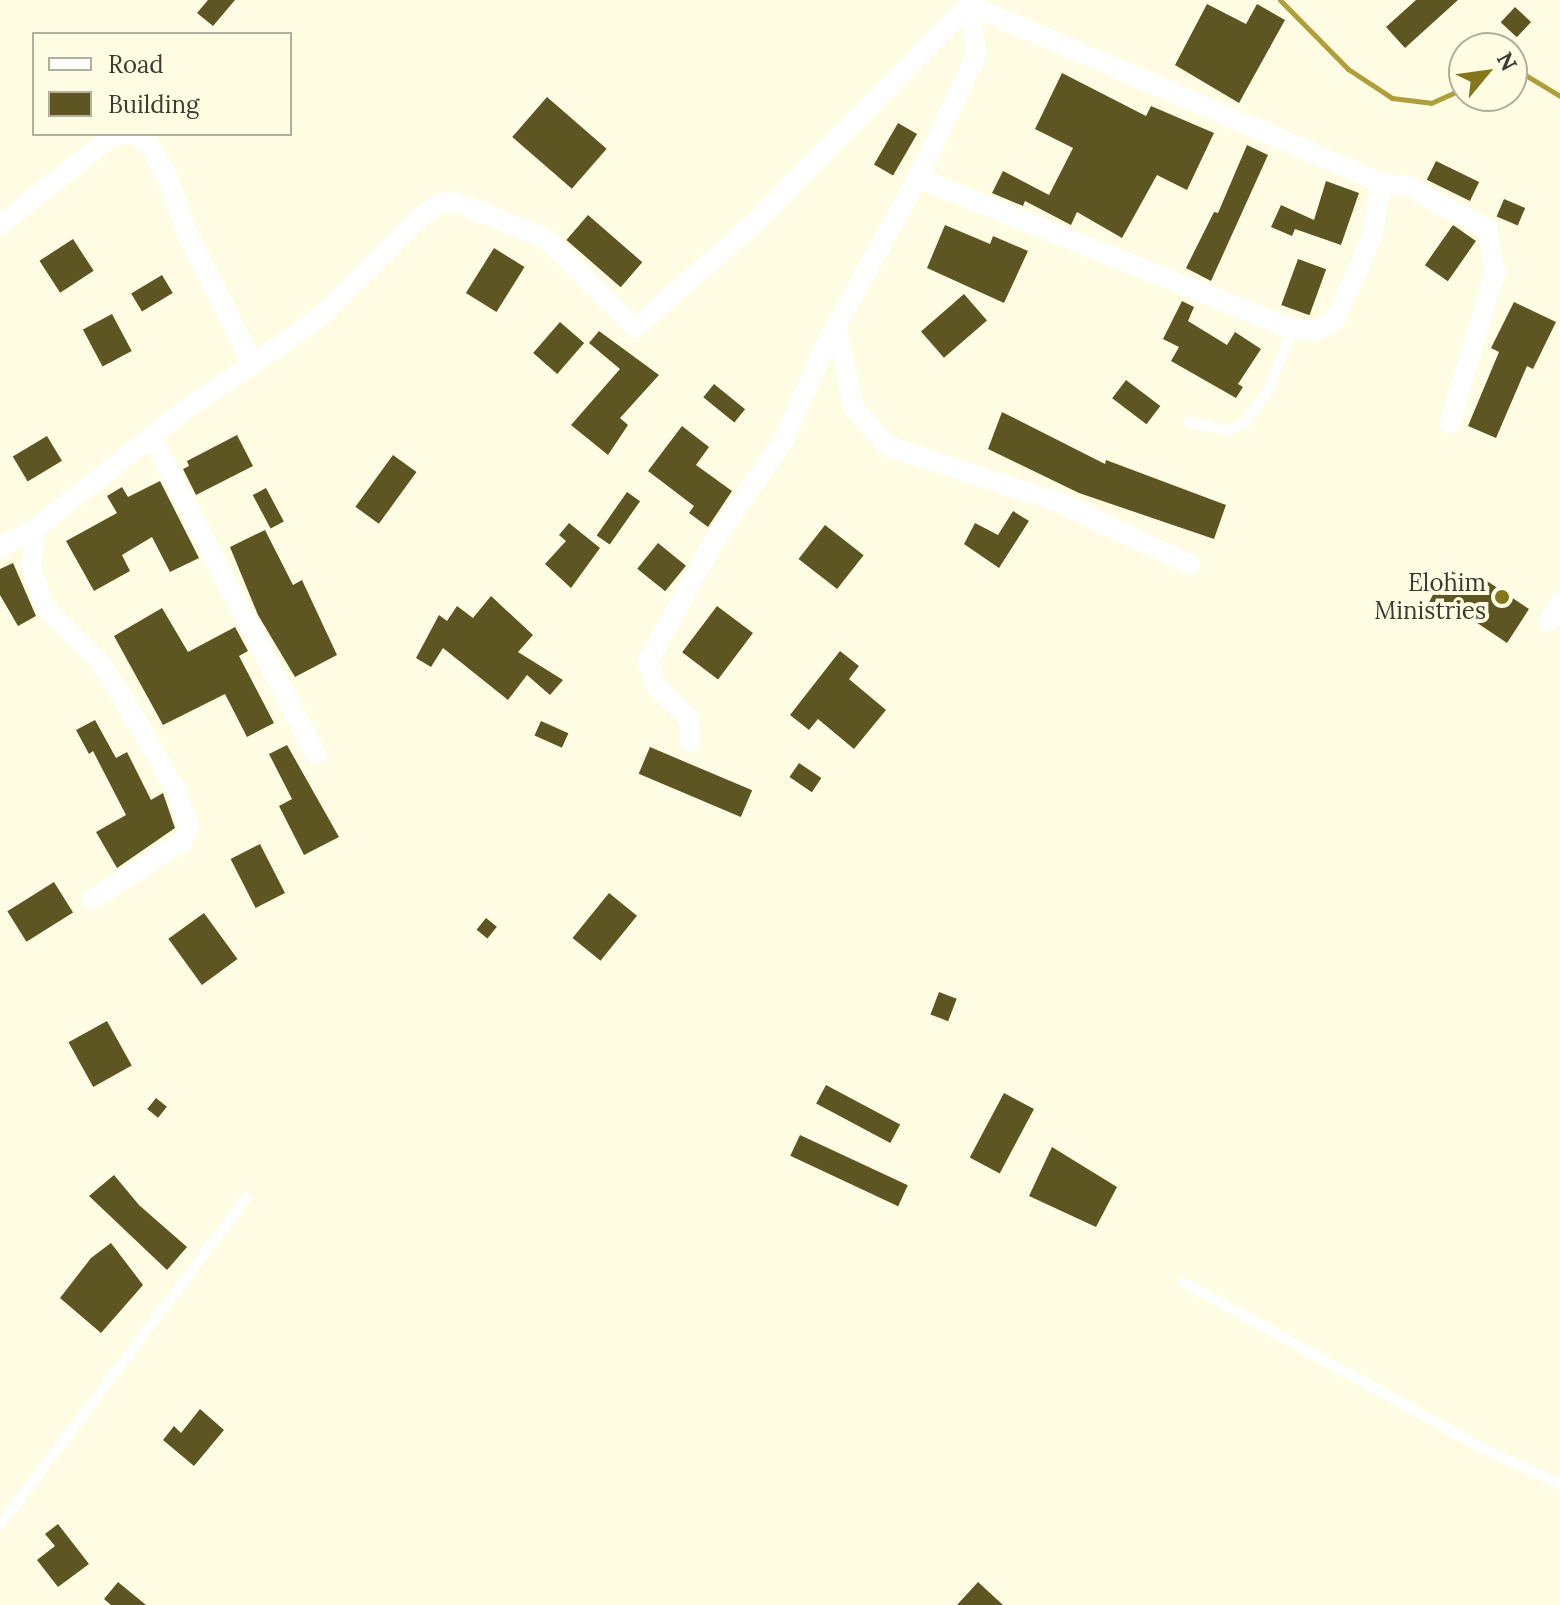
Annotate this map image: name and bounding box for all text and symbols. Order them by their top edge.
legend [32,32,292,136]
north arrow [1448,32,1528,112]
text: N [1491,47,1524,76]
text: Road [108,49,164,80]
text: Building [108,89,199,120]
place label: Elohim Ministries [1374,569,1486,625]
marker: Elohim Ministries [1493,588,1511,606]

